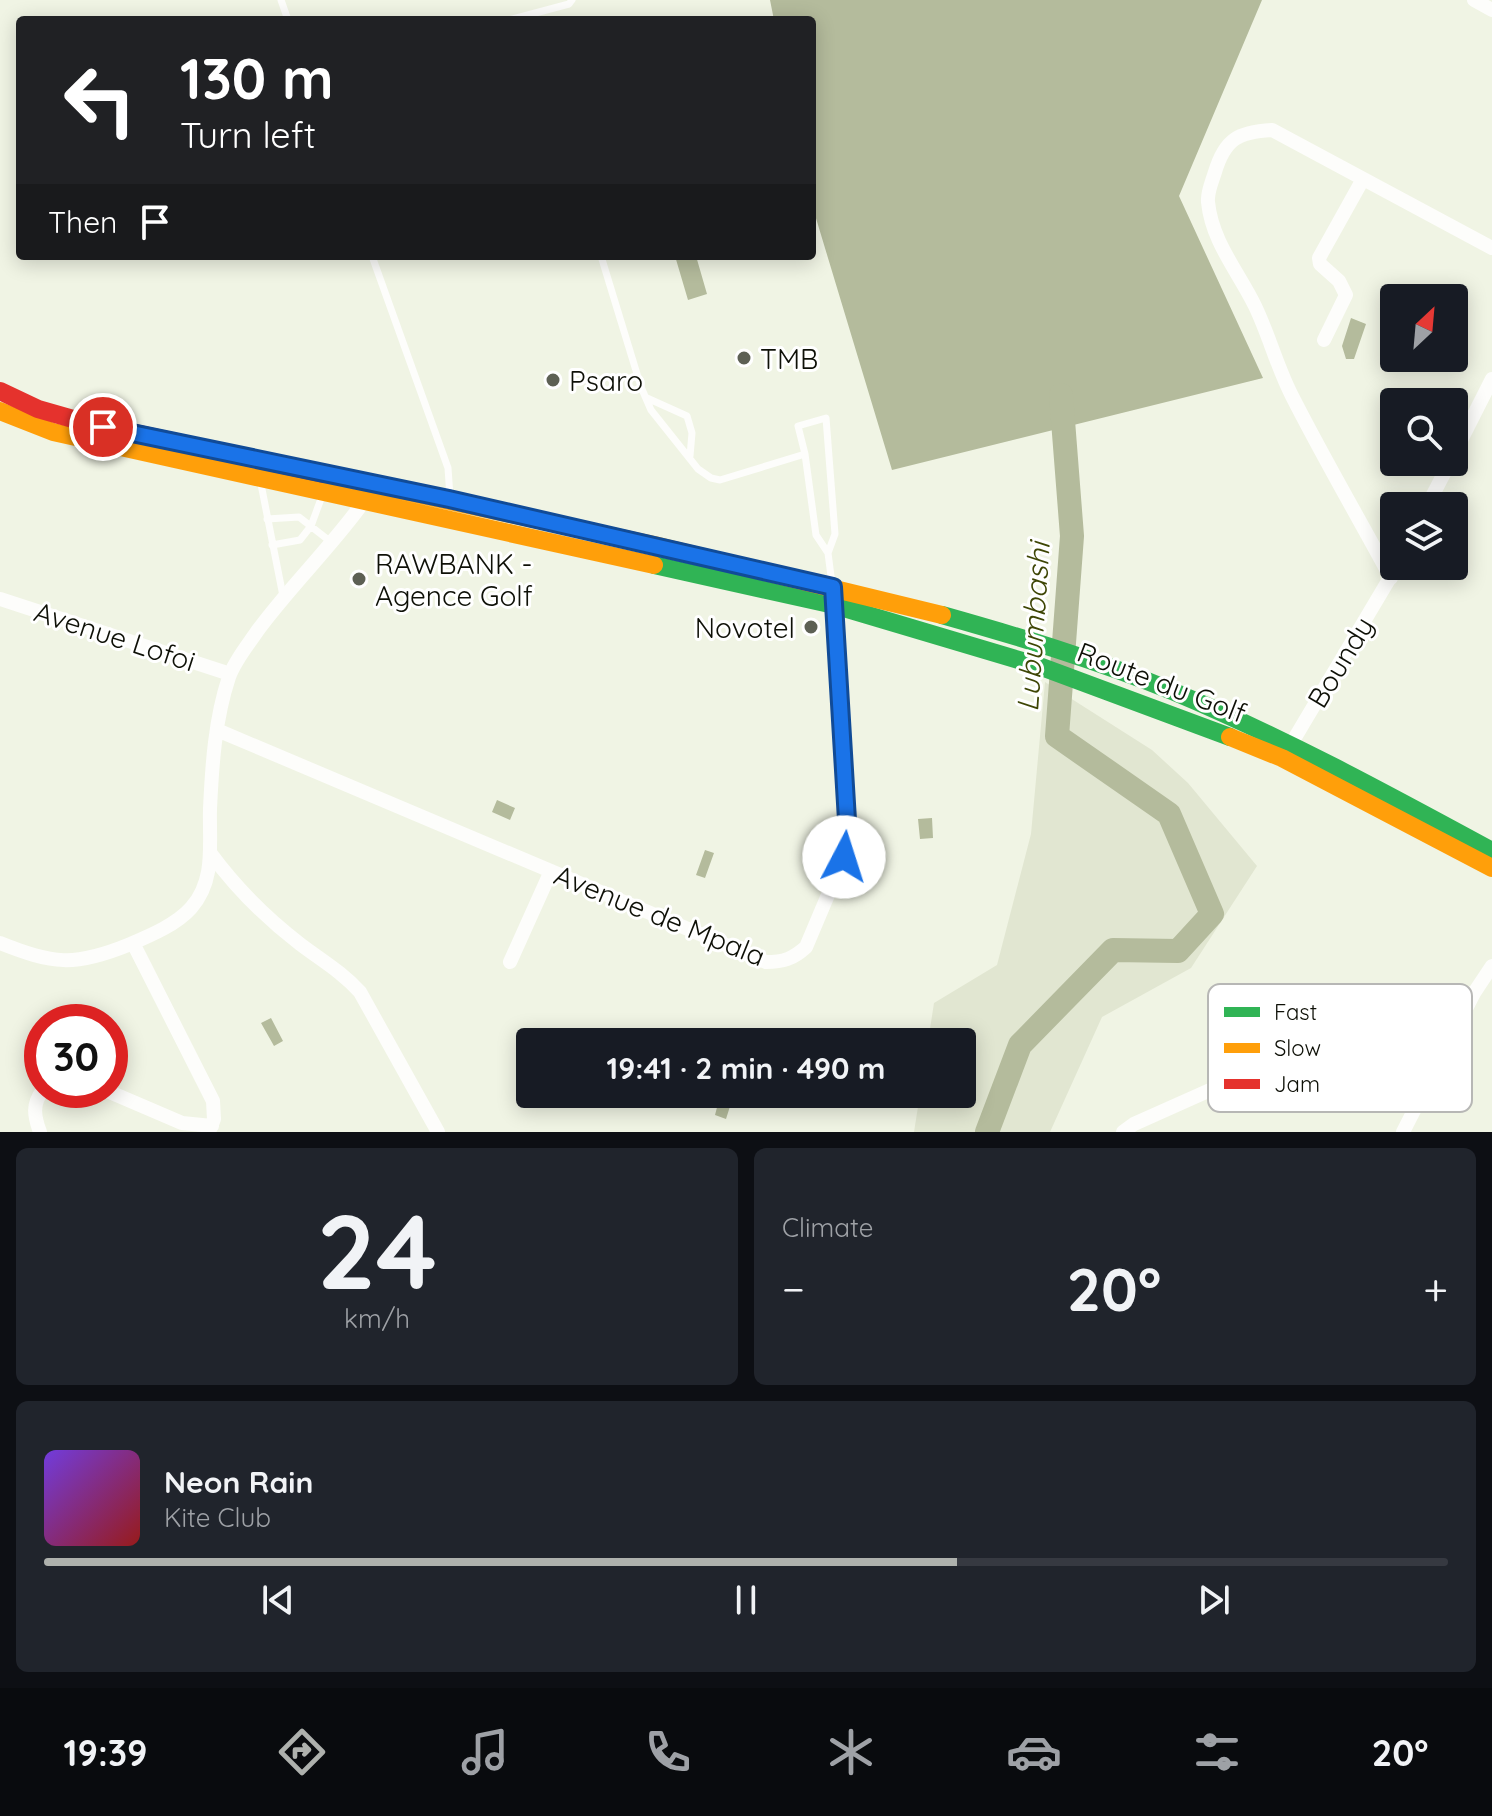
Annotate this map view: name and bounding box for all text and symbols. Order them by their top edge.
text: 130 m [180,43,334,113]
icon: left [48,48,152,152]
text: Turn left [180,112,316,157]
icon: arrive [133,200,177,244]
text: Then [48,203,117,241]
north arrow [1380,284,1468,372]
map controls [1380,284,1468,580]
place label: TMB [760,341,818,376]
marker: TMB [735,349,753,367]
place label: Psaro [569,363,643,398]
marker: Psaro [544,371,562,389]
button: search [1380,388,1468,476]
pin [69,393,137,461]
icon: arrive [81,405,125,449]
button: layers [1380,492,1468,580]
water label: Lubumbashi [1008,538,1058,713]
place label: RAWBANK - Agence Golf [375,546,533,613]
marker: RAWBANK - Agence Golf [350,570,368,588]
street label: Avenue Lofoi [30,594,200,678]
place label: Novotel [695,610,795,645]
street label: Boundy [1299,610,1381,714]
marker: Novotel [802,618,820,636]
street label: Route du Golf [1073,634,1251,730]
position arrow [802,815,886,899]
street label: Avenue de Mpala [549,857,771,973]
legend [1208,984,1472,1112]
text: Fast [1274,998,1317,1026]
speed limit sign: 30 [24,1004,128,1108]
text: Slow [1274,1034,1321,1062]
text: 19:41 · 2 min · 490 m [607,1049,885,1087]
text: Jam [1274,1070,1320,1098]
text: 24 [317,1185,437,1315]
text: Climate [782,1211,873,1244]
text: 20° [1067,1251,1161,1326]
text: − [782,1261,805,1316]
text: + [1423,1261,1448,1316]
text: km/h [344,1302,410,1335]
text: Neon Rain [164,1463,313,1501]
text: Kite Club [164,1501,271,1534]
icon: previous [256,1578,300,1622]
icon: pause [724,1578,768,1622]
icon: next [1192,1578,1236,1622]
icon: directions [274,1724,330,1780]
icon: music [457,1724,513,1780]
icon: phone [640,1724,696,1780]
icon: climate [823,1724,879,1780]
icon: car [1006,1724,1062,1780]
icon: filters [1189,1724,1245,1780]
text: 19:39 [63,1730,148,1775]
text: 20° [1372,1730,1428,1775]

